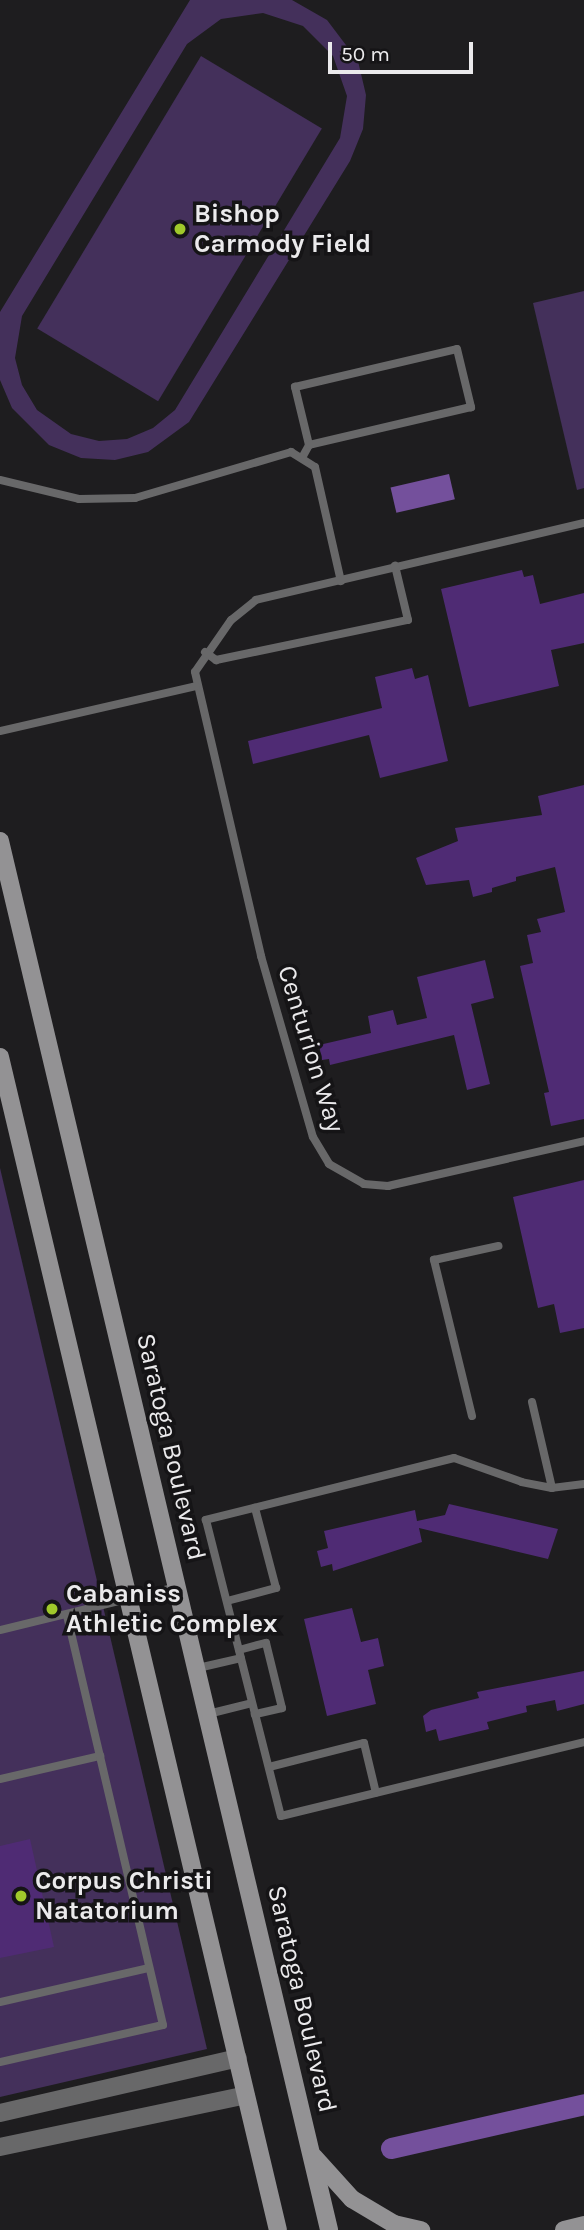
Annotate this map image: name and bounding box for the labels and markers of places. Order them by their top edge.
place label: Bishop Carmody Field [194,198,371,260]
marker: Bishop Carmody Field [172,221,188,237]
place label: Cabaniss Athletic Complex [66,1578,277,1640]
marker: Cabaniss Athletic Complex [44,1601,60,1617]
place label: Corpus Christi Natatorium [35,1865,213,1926]
marker: Corpus Christi Natatorium [13,1888,29,1904]

